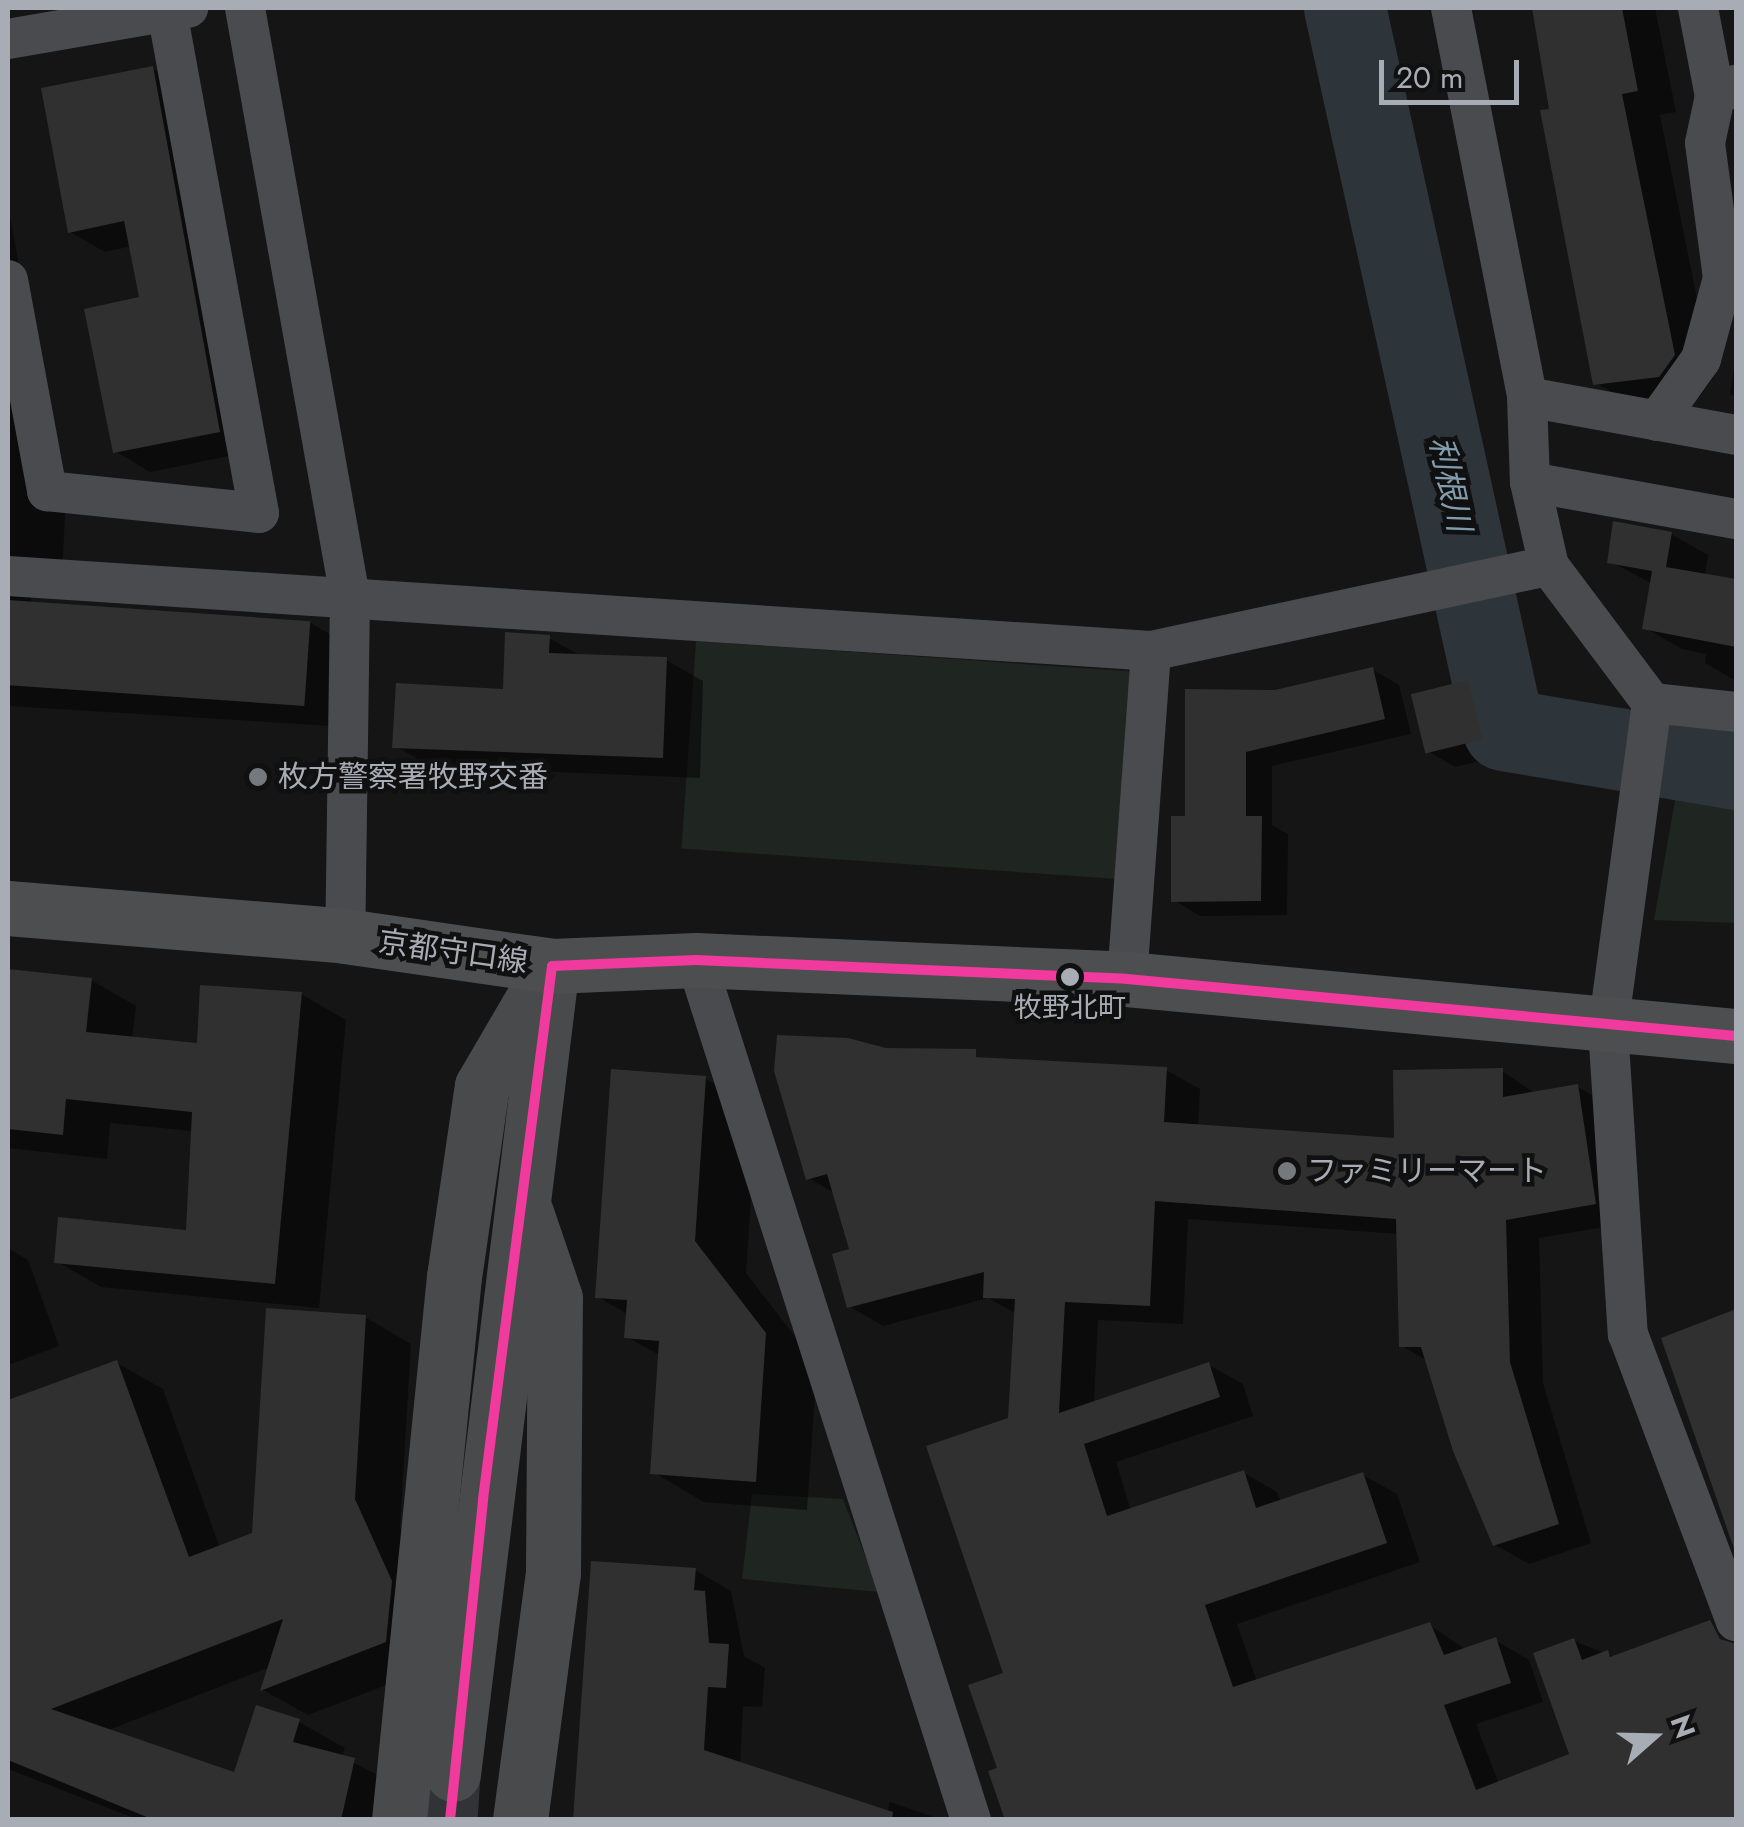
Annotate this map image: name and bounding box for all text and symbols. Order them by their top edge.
scale bar [1384,40,1524,102]
text: 20 m [1396,56,1463,99]
water label: 利根川 [1421,433,1479,535]
place label: 枚方警察署牧野交番 [278,759,548,795]
marker: 枚方警察署牧野交番 [247,766,269,788]
street label: 京都守口線 [376,924,530,980]
marker: 牧野北町 [1060,967,1080,987]
place label: 牧野北町 [1014,991,1126,1025]
place label: ファミリーマート [1307,1153,1547,1189]
marker: ファミリーマート [1276,1160,1298,1182]
north arrow [1604,1687,1704,1787]
text: N [1660,1709,1706,1744]

